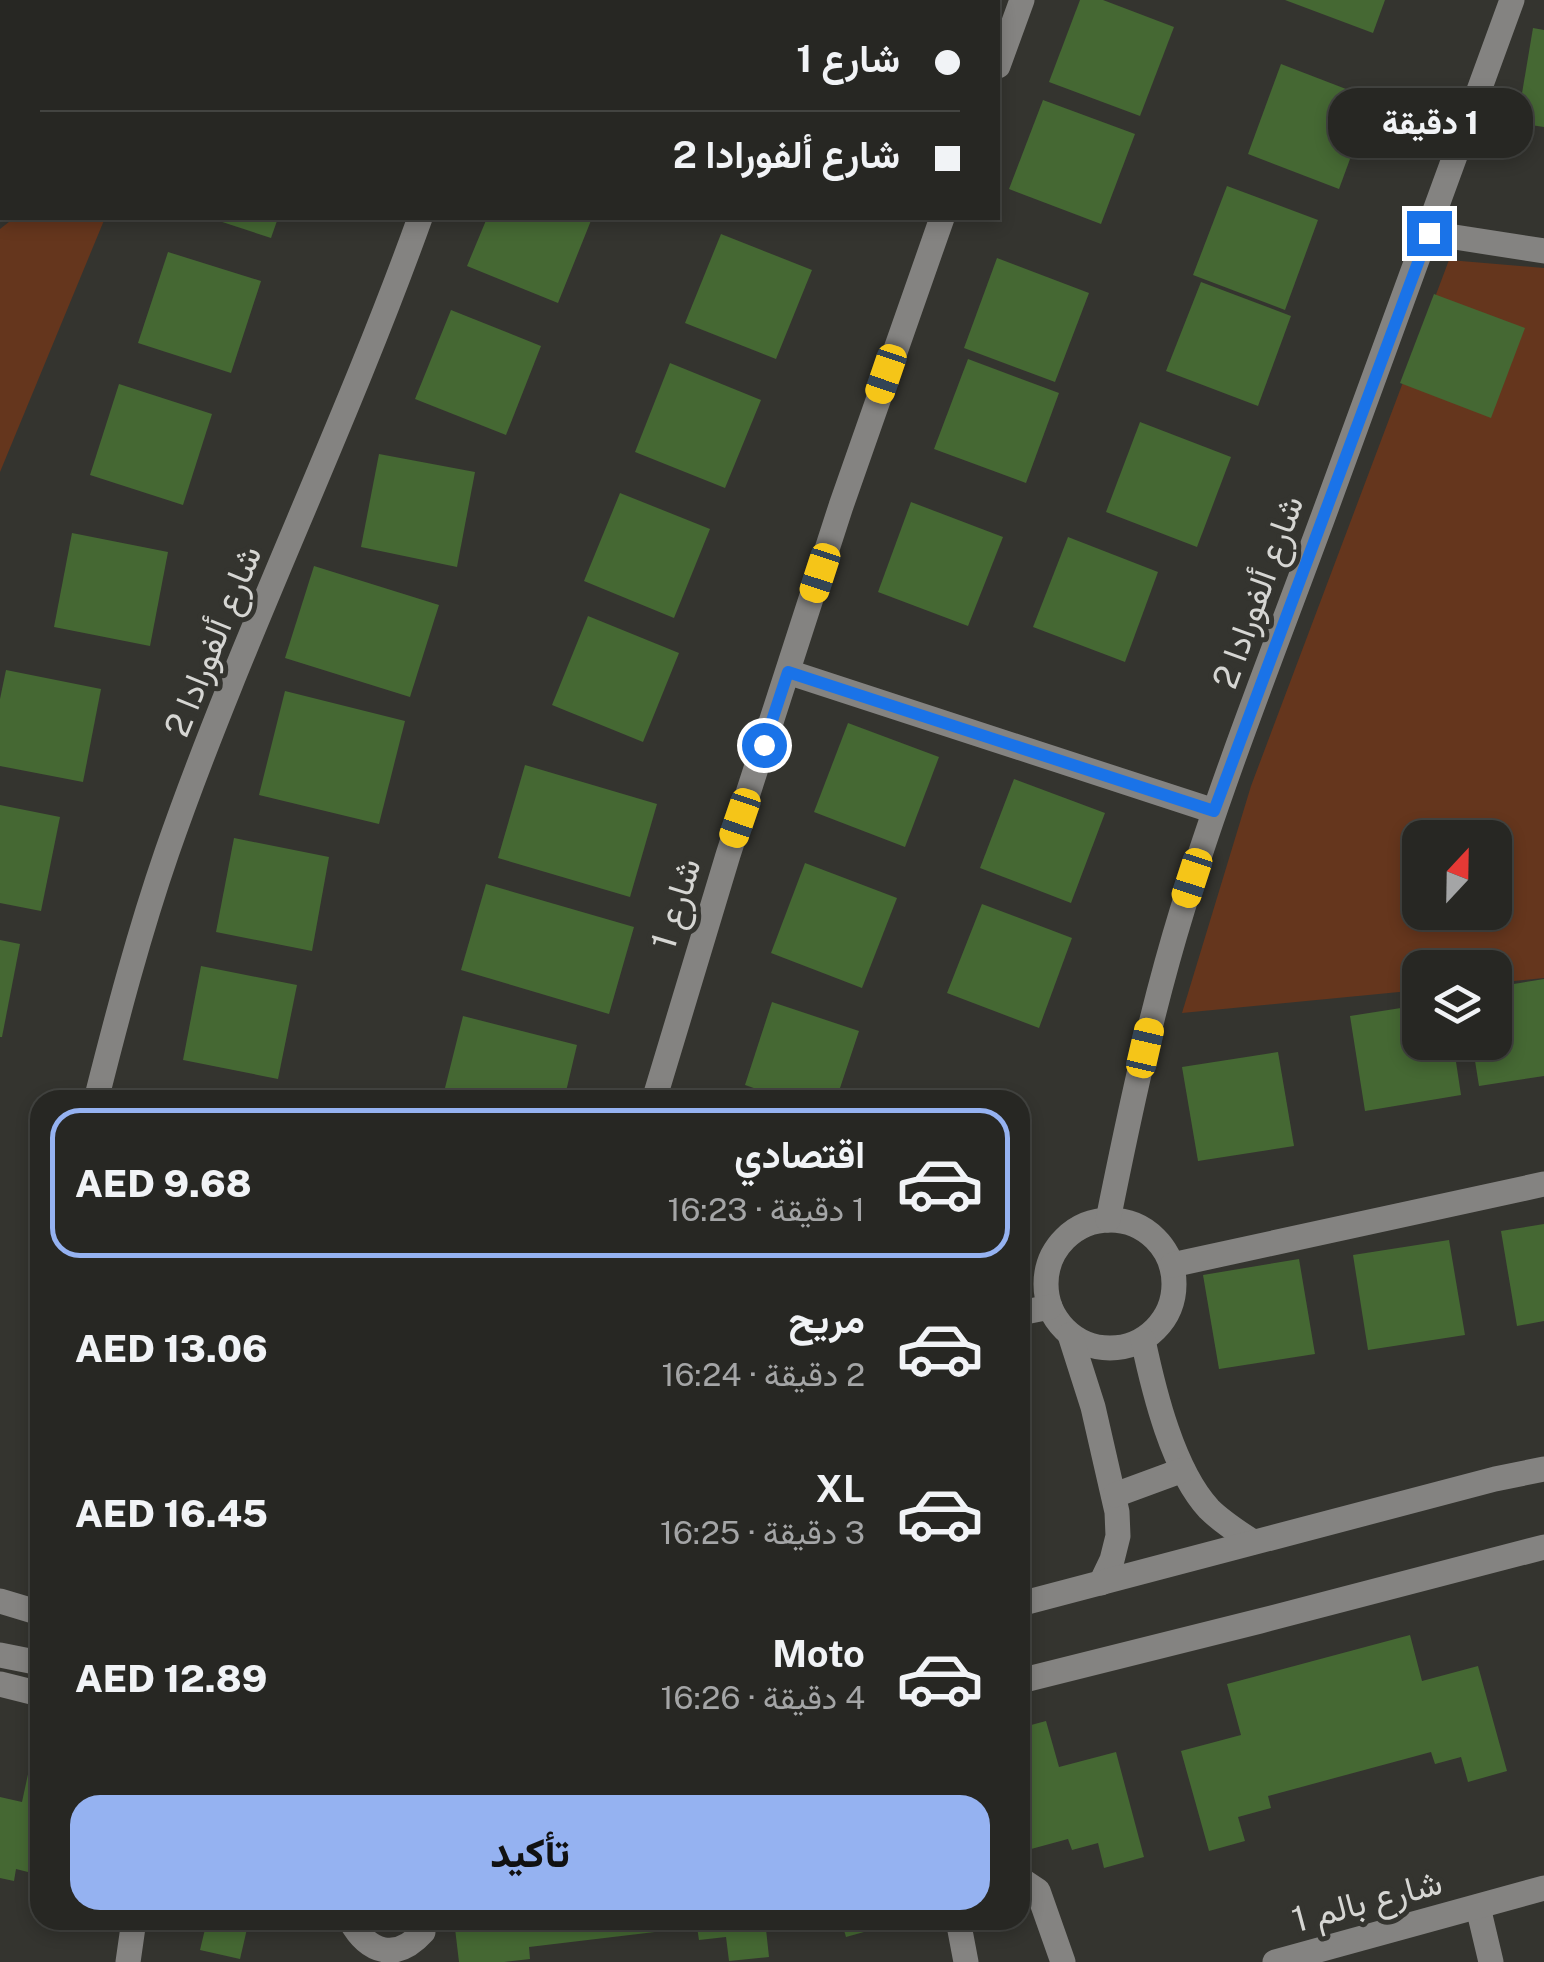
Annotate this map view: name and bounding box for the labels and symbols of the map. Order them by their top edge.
callout: 1 دقيقة [1326,88,1532,158]
route end [1407,211,1452,256]
car [862,341,910,407]
street label: شارع ألفورادا 2 [1204,490,1315,695]
street label: شارع ألفورادا 2 [156,539,273,744]
car [796,540,844,606]
route start [742,723,787,768]
car [716,785,764,851]
north arrow [1402,820,1512,930]
car [1168,845,1216,911]
street label: شارع 1 [642,853,713,956]
car [1124,1015,1166,1081]
street label: شارع بالم 1 [1287,1861,1447,1944]

